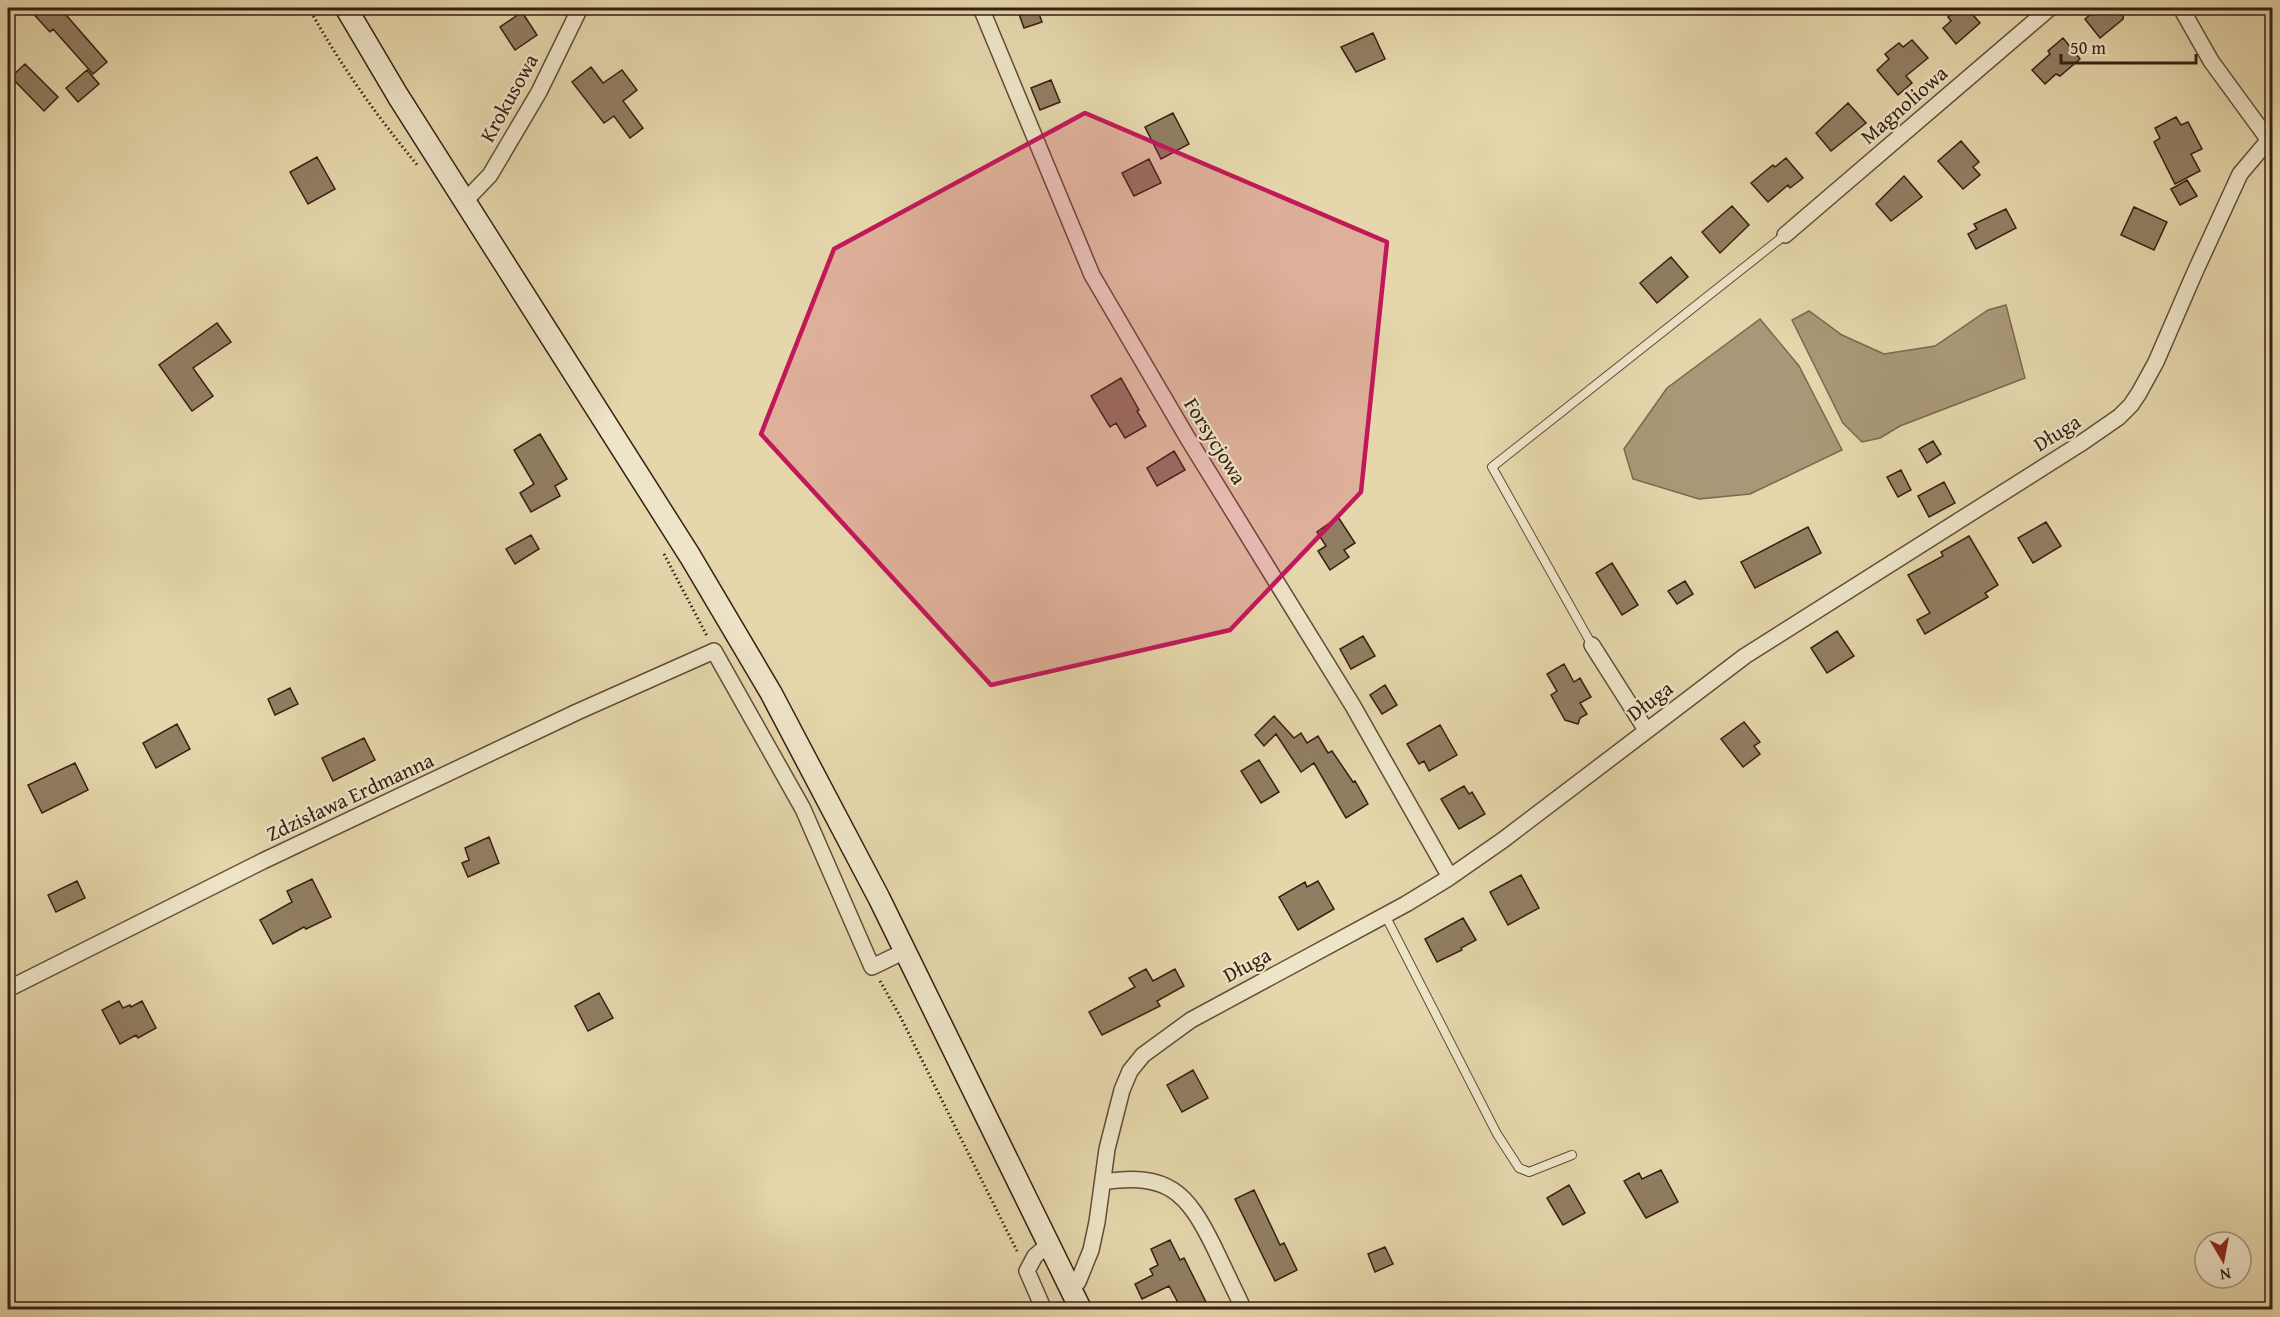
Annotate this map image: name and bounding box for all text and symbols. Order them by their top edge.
scale bar [2061,27,2196,65]
text: 50 m [2070,34,2106,61]
street label: Krokusowa [472,48,546,148]
street label: Magnoliowa [1853,58,1954,151]
street label: Forsycjowa [1176,391,1254,490]
street label: Długa [2027,406,2086,459]
street label: Długa [1620,673,1679,728]
street label: Zdzisława Erdmanna [261,744,439,849]
street label: Długa [1217,939,1276,990]
north arrow [2193,1230,2253,1290]
text: N [2218,1262,2233,1288]

